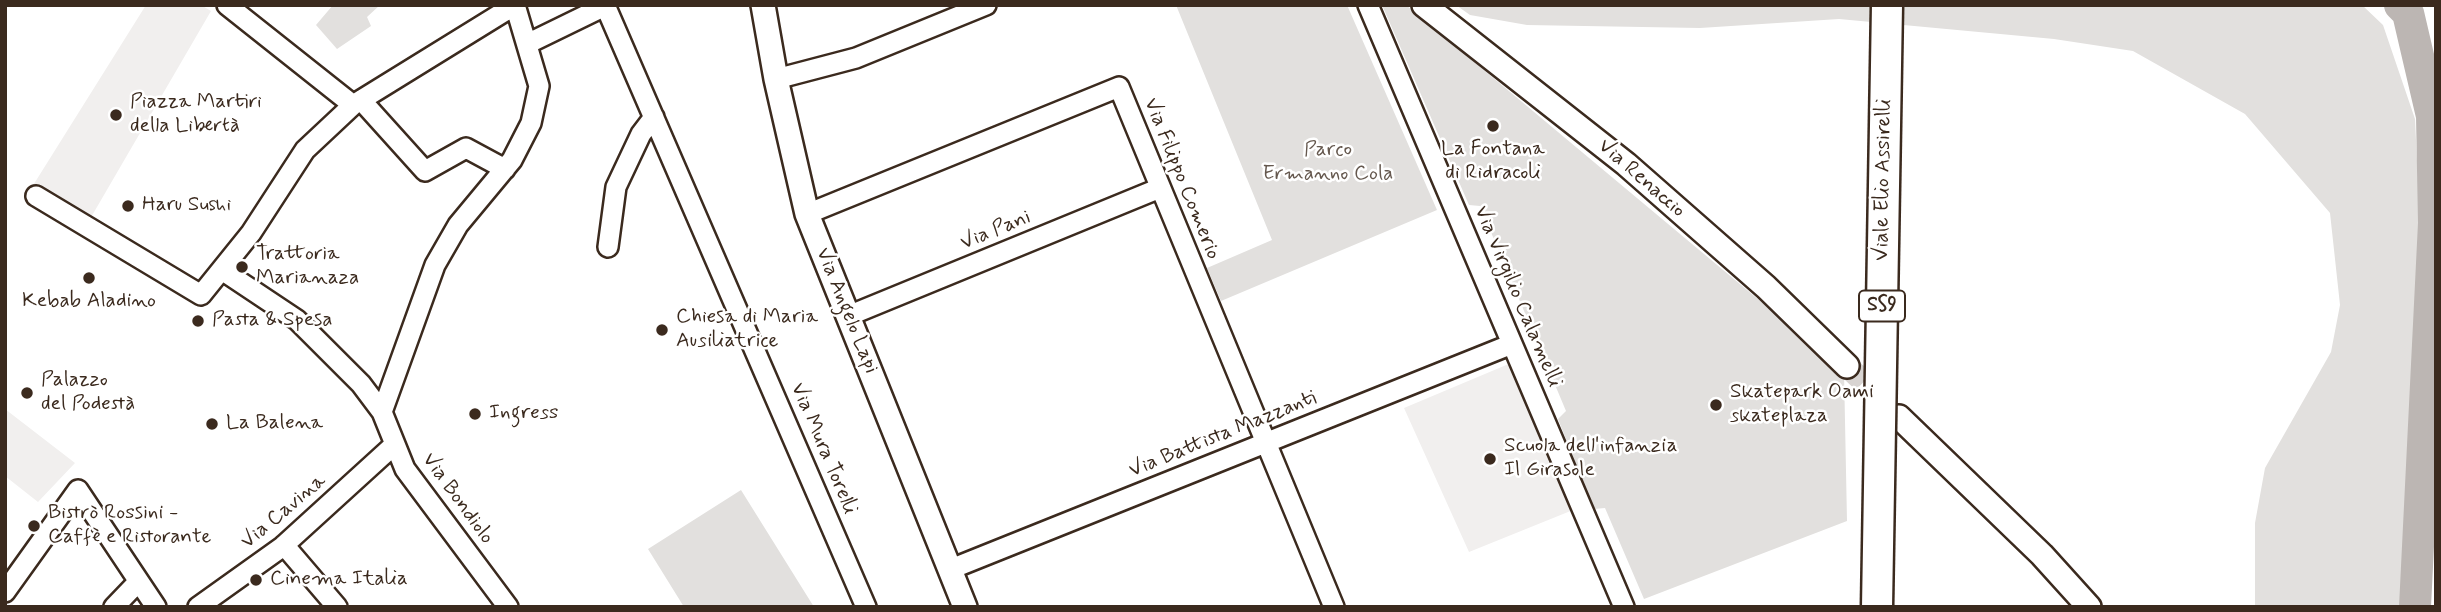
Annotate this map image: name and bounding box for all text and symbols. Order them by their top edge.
place label: Piazza Martiri della Libertà [130,90,262,140]
street label: Via Filippo Comerio [1137,95,1225,263]
street label: Viale Elio Assirelli [1870,99,1898,261]
marker: Piazza Martiri della Libertà [108,107,124,123]
marker: La Fontana di Ridracoli [1485,118,1501,134]
street label: Via Renaccio [1592,134,1690,224]
place label: La Fontana di Ridracoli [1441,137,1545,187]
park label: Parco Ermanno Cola [1263,138,1393,188]
place label: Haru Sushi [142,193,231,219]
marker: Haru Sushi [120,198,136,214]
street label: Via Virgilio Calamelli [1467,202,1567,392]
street label: Via Pani [957,206,1035,256]
place label: Trattoria Marianaza [256,242,359,292]
street label: Via Angelo Lapi [809,244,883,378]
marker: Trattoria Marianaza [234,259,250,275]
marker: Kebab Aladino [81,270,97,286]
place label: Kebab Aladino [22,289,156,315]
road number: SS9 [1859,290,1905,322]
place label: Chiesa di Maria Ausiliatrice [676,305,818,355]
place label: Pasta & Spesa [212,308,333,334]
marker: Pasta & Spesa [190,313,206,329]
marker: Chiesa di Maria Ausiliatrice [654,322,670,338]
place label: Palazzo del Podestà [41,368,135,418]
street label: Via Mura Torelli [784,379,862,519]
place label: Skatepark Oami skateplaza [1730,380,1874,430]
marker: Palazzo del Podestà [19,385,35,401]
street label: Via Battista Mazzanti [1126,386,1320,484]
marker: Skatepark Oami skateplaza [1708,397,1724,413]
place label: Ingress [489,401,558,427]
marker: Ingress [467,406,483,422]
place label: La Balena [226,411,323,437]
marker: La Balena [204,416,220,432]
place label: Scuola dell'infanzia Il Girasole [1504,434,1678,484]
street label: Via Bondiolo [416,449,498,549]
marker: Scuola dell'infanzia Il Girasole [1482,451,1498,467]
street label: Via Cavina [236,469,332,555]
place label: Bistrò Rossini - Caffè e Ristorante [48,501,211,551]
marker: Bistrò Rossini - Caffè e Ristorante [26,518,42,534]
place label: Cinema Italia [270,567,408,593]
marker: Cinema Italia [248,572,264,588]

